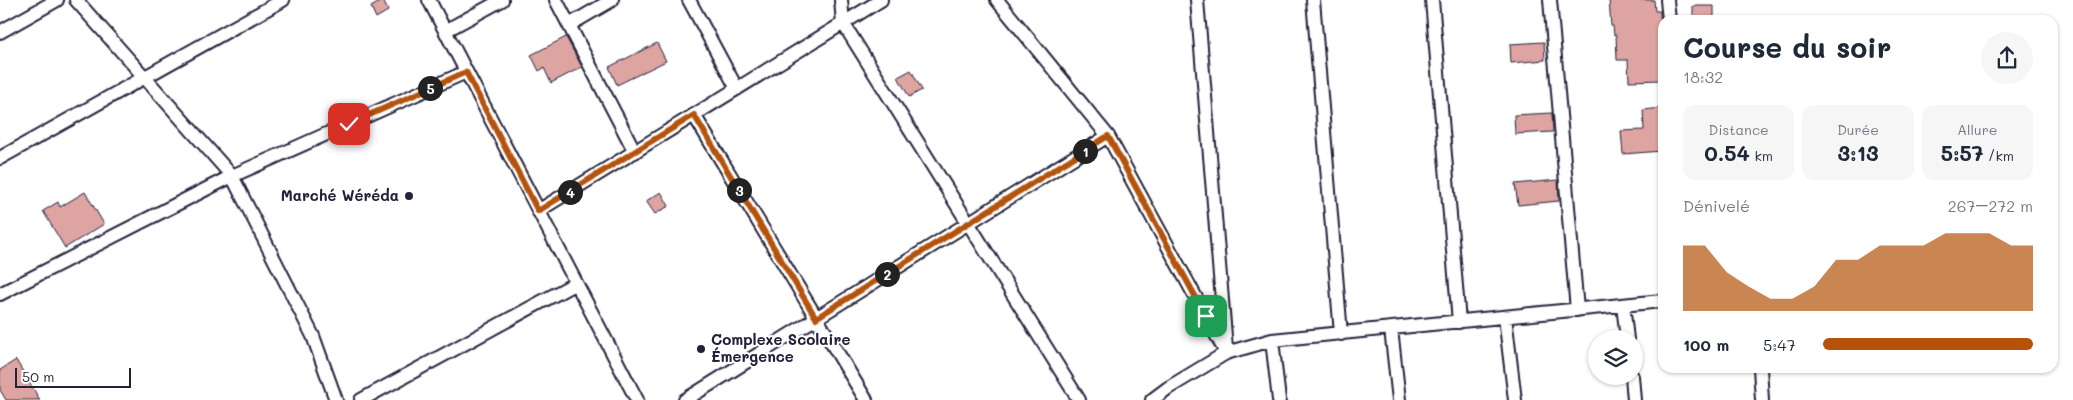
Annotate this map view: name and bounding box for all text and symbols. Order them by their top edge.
text: Course du soir [1683,29,1891,65]
button: share [1981,32,2033,84]
text: 18:32 [1683,66,1723,87]
pin: 5 [418,76,442,100]
text: 5 [426,79,435,98]
pin [328,103,370,145]
icon: check [335,110,363,138]
text: Distance [1709,120,1769,139]
text: Durée [1837,120,1879,139]
text: Allure [1957,120,1997,139]
pin: 1 [1072,138,1098,164]
text: 0.54 [1704,139,1750,166]
text: 3:13 [1837,139,1879,166]
text: 5:57 [1941,139,1984,166]
text: 1 [1082,142,1089,161]
text: km [1750,146,1773,165]
text: /km [1984,146,2014,165]
pin: 3 [726,178,752,202]
pin: 4 [558,180,582,204]
text: 3 [735,181,744,200]
text: 4 [566,183,575,202]
place label: Marché Wéréda [281,185,399,205]
marker: Marché Wéréda [403,190,415,202]
text: Dénivelé [1683,195,1750,216]
text: 267–272 m [1948,195,2033,216]
pin: 2 [874,262,900,286]
text: 2 [884,265,891,284]
pin [1185,295,1227,337]
icon: arrive [1192,302,1220,330]
place label: Complexe Scolaire Émergence [711,329,850,366]
map controls [1588,330,1643,385]
button: layers [1588,330,1643,385]
text: 100 m [1683,334,1729,355]
text: 5:47 [1763,334,1796,355]
marker: Complexe Scolaire Émergence [695,343,707,355]
scale bar [15,365,131,388]
text: 50 m [22,367,54,386]

